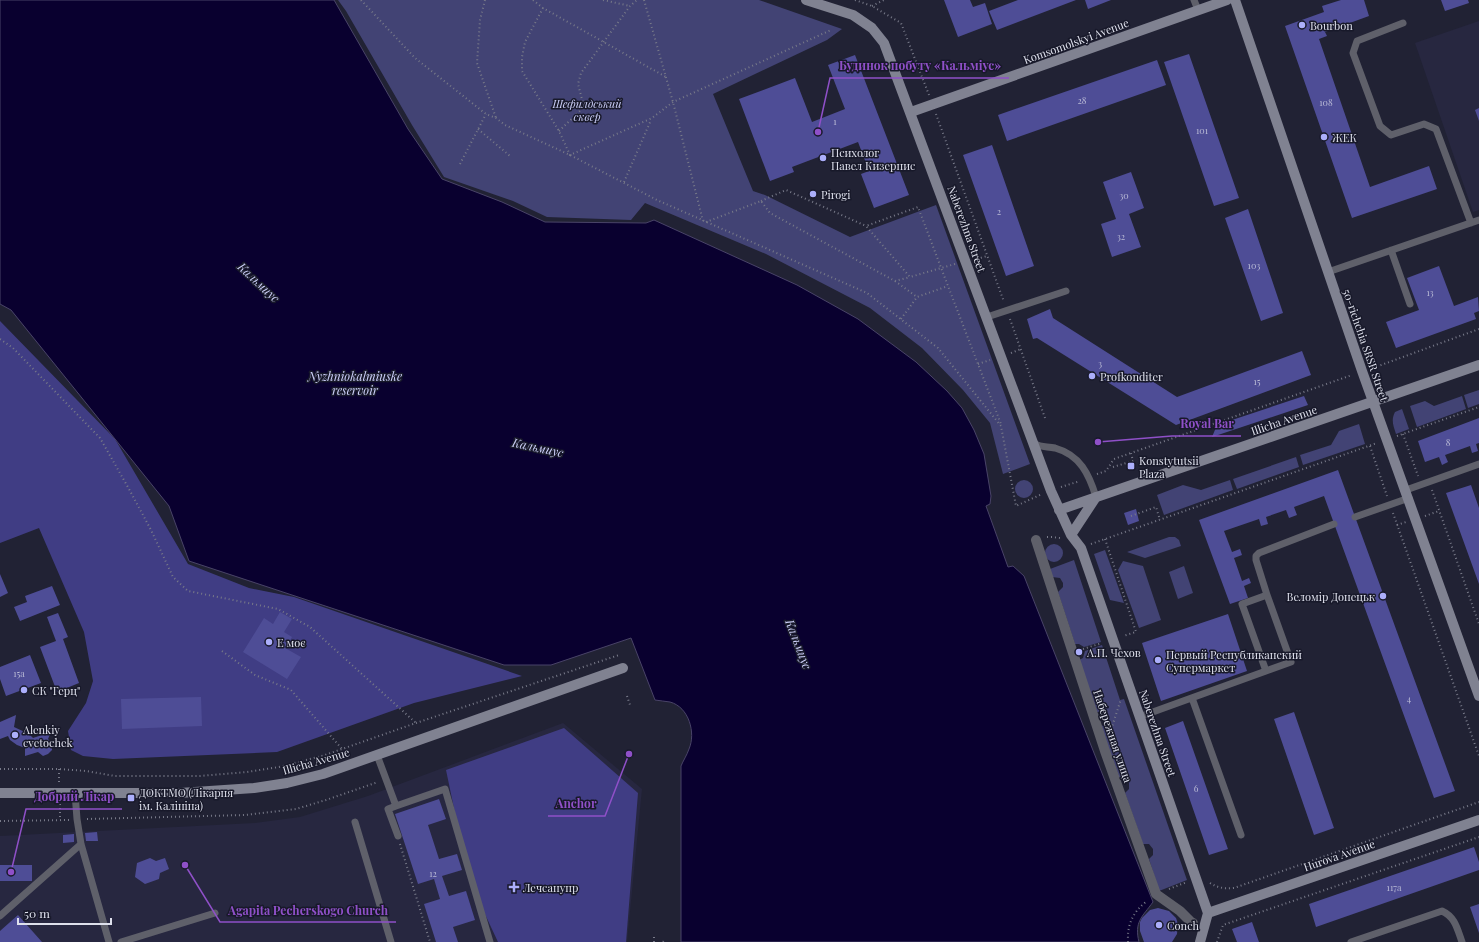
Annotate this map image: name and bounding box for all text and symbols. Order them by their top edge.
street label: Komsomolskyi Avenue [1021,15,1131,67]
place label: Bourbon [1310,18,1353,33]
marker: Bourbon [1297,20,1307,30]
callout: Будинок побуту «Кальміус» [830,54,1009,78]
text: Будинок побуту «Кальміус» [839,57,1001,73]
house number: 28 [1078,94,1087,106]
park label: Шефилдський сквер [551,96,622,124]
house number: 108 [1319,96,1333,108]
house number: 1 [833,115,837,127]
house number: 101 [1196,124,1209,136]
place label: ЖЕК [1332,130,1358,145]
marker: ЖЕК [1319,132,1329,142]
place label: Психолог Павел Кизернис [831,145,915,173]
marker: Психолог Павел Кизернис [818,153,828,163]
street label: Naberezhna Street [944,184,990,274]
place label: Pirogi [821,187,850,202]
marker: Pirogi [808,189,818,199]
house number: 30 [1119,189,1129,201]
house number: 2 [997,205,1001,217]
house number: 32 [1117,230,1125,242]
water label: Кальмиус [234,258,284,306]
house number: 103 [1248,259,1260,271]
house number: 13 [1426,286,1434,298]
street label: 50-richchia SRSR Street [1340,287,1392,403]
house number: 3 [1098,357,1102,369]
water label: Nyzhniokalmiuske reservoir [307,368,402,398]
place label: Profkonditer [1100,369,1163,384]
marker: Profkonditer [1087,371,1097,381]
house number: 15 [1254,375,1261,387]
street label: Illicha Avenue [1249,402,1320,438]
callout: Royal Bar [1172,412,1241,436]
text: Royal Bar [1180,415,1234,431]
water label: Кальмиус [510,434,566,460]
house number: 8 [1446,436,1451,448]
place label: Konstytutsii Plaza [1139,453,1199,481]
marker: Konstytutsii Plaza [1126,461,1136,471]
place label: Веломір Донецьк [1287,589,1376,604]
marker: Веломір Донецьк [1378,591,1388,601]
water label: Кальмиус [782,616,816,672]
place label: Е моє [277,635,306,650]
marker: Е моє [264,637,274,647]
place label: А.П. Чехов [1086,645,1141,660]
marker: А.П. Чехов [1074,647,1084,657]
place label: Первый Республиканский Супермаркет [1166,647,1302,675]
marker: Первый Республиканский Супермаркет [1153,655,1163,665]
house number: 15а [13,667,25,679]
place label: СК "Герц" [32,683,80,698]
marker: СК "Герц" [19,685,29,695]
street label: Набережная улица [1090,688,1136,785]
street label: Naberezhna Street [1136,688,1180,779]
house number: 4 [1407,692,1412,704]
place label: Alenkiy cvetochek [22,722,73,750]
marker: Alenkiy cvetochek [10,730,20,740]
street label: Illicha Avenue [281,744,352,778]
house number: 6 [1194,782,1199,794]
callout: Добрий Лікар [26,785,122,809]
place label: ДОКТМО (Лікарня ім. Калініна) [139,785,233,813]
text: Добрий Лікар [34,788,114,804]
callout: Anchor [548,792,605,816]
marker: ДОКТМО (Лікарня ім. Калініна) [126,793,136,803]
text: Anchor [554,795,597,811]
street label: Hurova Avenue [1301,836,1377,874]
house number: 12 [429,867,437,879]
place label: Лечсанупр [522,880,578,895]
marker: Лечсанупр [508,881,520,893]
house number: 117а [1387,881,1402,893]
callout: Agapita Pecherskogo Church [220,898,396,922]
scale bar [18,900,111,926]
text: Agapita Pecherskogo Church [227,902,389,918]
text: 50 m [24,905,50,921]
place label: Conch [1167,918,1200,933]
marker: Conch [1154,920,1164,930]

